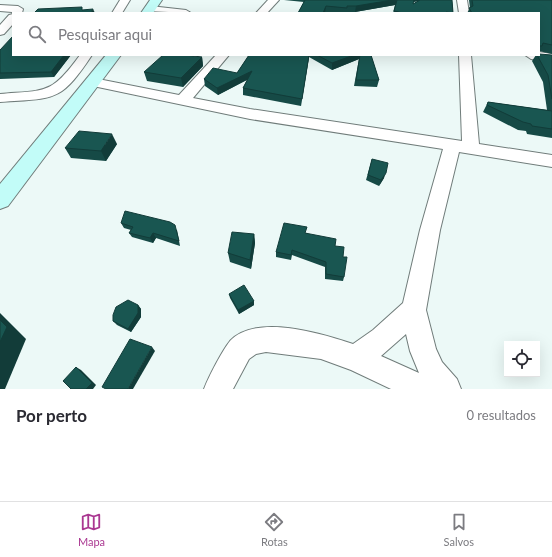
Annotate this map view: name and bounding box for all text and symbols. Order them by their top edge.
search box [12,12,540,56]
icon: search [26,23,48,45]
text: Pesquisar aqui [58,25,152,43]
map controls [504,341,540,377]
button: locate [504,341,540,377]
text: Por perto [16,405,87,426]
text: 0 resultados [466,407,536,423]
tab: Mapa [78,511,105,548]
tab: Rotas [261,511,288,548]
tab: Salvos [444,511,474,548]

